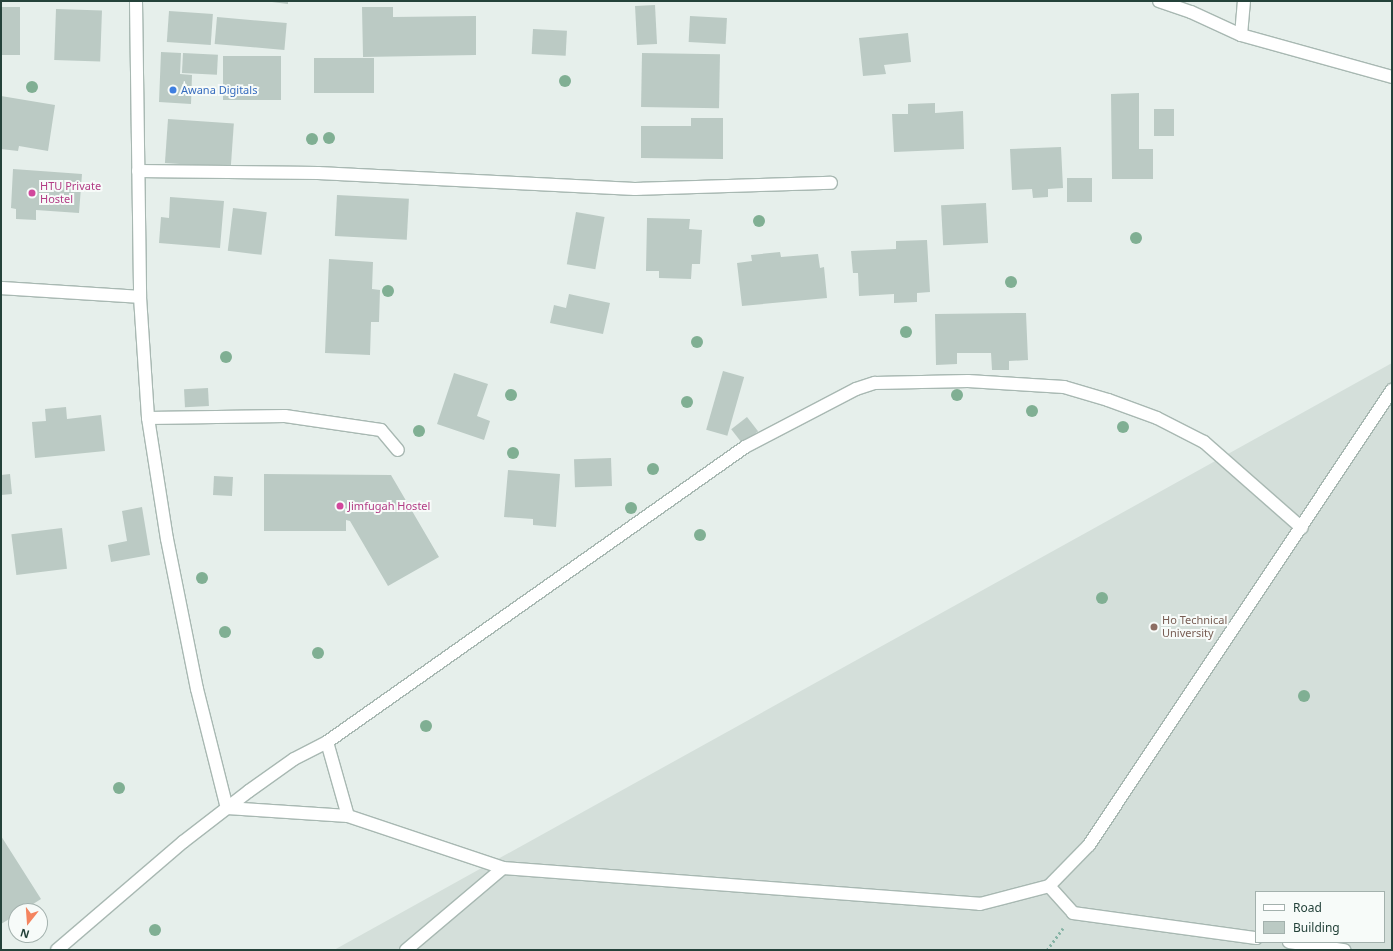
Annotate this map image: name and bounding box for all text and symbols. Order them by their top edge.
place label: Awana Digitals [181,83,257,97]
marker: Awana Digitals [168,85,178,95]
place label: HTU Private Hostel [40,180,101,206]
marker: HTU Private Hostel [27,188,37,198]
place label: Jimfugah Hostel [348,499,430,513]
marker: Jimfugah Hostel [335,501,345,511]
place label: Ho Technical University [1162,614,1227,640]
marker: Ho Technical University [1149,622,1159,632]
legend [1255,891,1385,943]
text: Road [1293,899,1322,916]
north arrow [8,903,48,943]
text: Building [1293,919,1340,936]
text: N [18,926,31,942]

